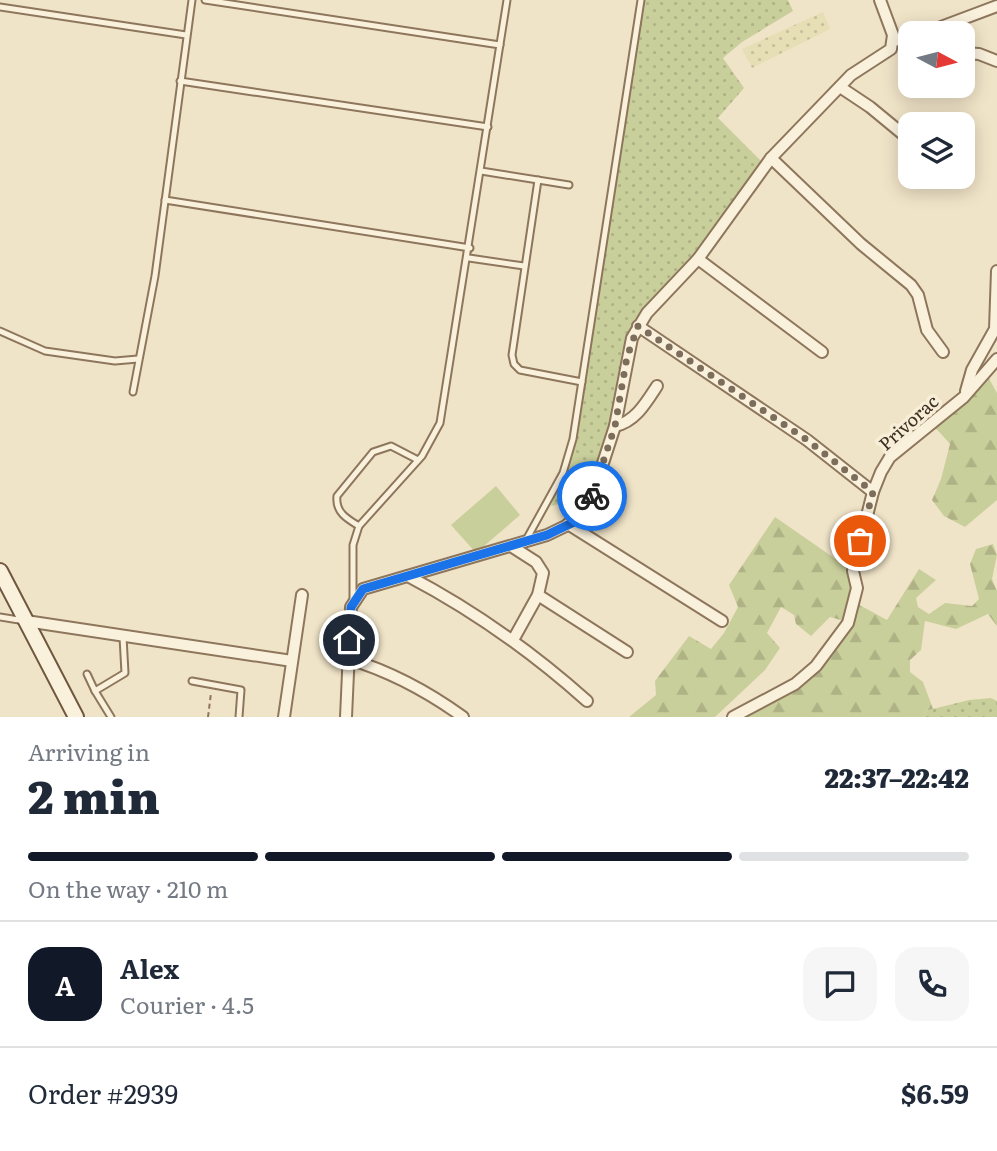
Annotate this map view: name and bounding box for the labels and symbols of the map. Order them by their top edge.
north arrow [898,21,975,98]
street label: Privorac [872,388,944,456]
courier [557,461,627,531]
pin [830,511,890,571]
pin [319,610,379,670]

